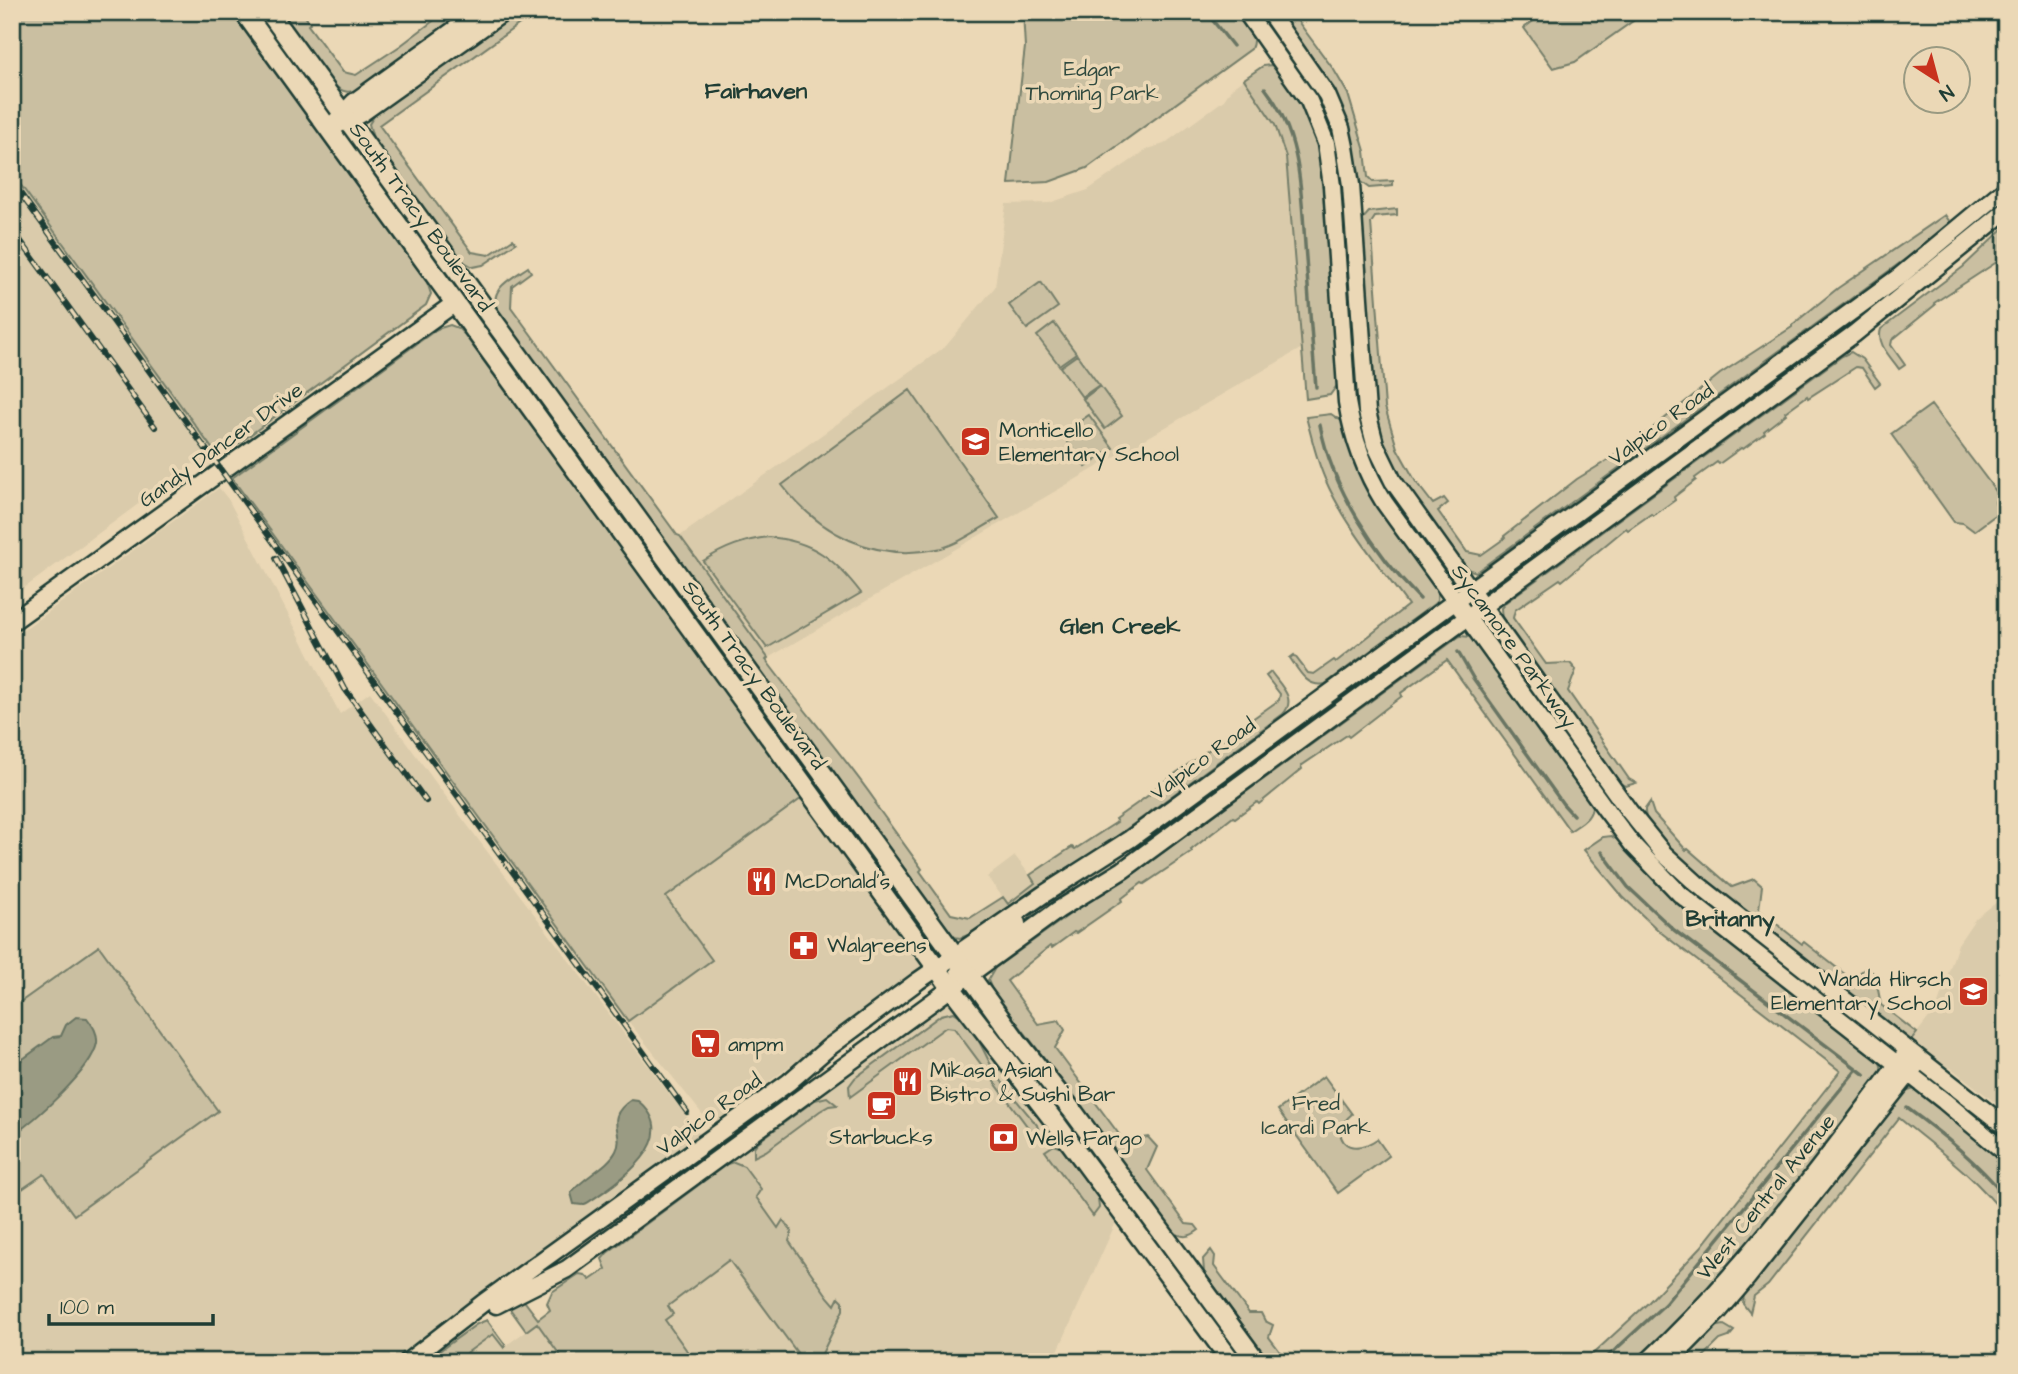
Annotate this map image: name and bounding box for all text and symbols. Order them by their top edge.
north arrow [1902,46,1972,116]
park label: Edgar Thoming Park [1025,55,1159,110]
district label: Fairhaven [705,75,808,107]
text: N [1933,78,1959,107]
street label: South Tracy Boulevard [341,116,500,319]
street label: Gandy Dancer Drive [133,376,310,516]
street label: Valpico Road [1602,376,1720,473]
place label: Monticello Elementary School [999,416,1179,471]
school or university icon: Monticello Elementary School [959,425,993,459]
street label: Sycamore Parkway [1443,558,1584,735]
street label: South Tracy Boulevard [674,574,833,777]
district label: Glen Creek [1060,610,1181,642]
street label: Valpico Road [1144,711,1262,808]
restaurant icon: McDonald's [745,864,779,898]
place label: McDonald's [785,867,890,896]
district label: Britanny [1685,903,1775,937]
pharmacy icon: Walgreens [787,928,821,962]
place label: Walgreens [827,931,927,962]
place label: Wanda Hirsch Elementary School [1771,965,1952,1020]
school or university icon: Wanda Hirsch Elementary School [1957,974,1991,1008]
supermarket icon: ampm [688,1027,722,1061]
place label: ampm [728,1030,784,1060]
place label: Mikasa Asian Bistro & Sushi Bar [930,1056,1116,1109]
restaurant icon: Mikasa Asian Bistro & Sushi Bar [890,1065,924,1099]
street label: Valpico Road [650,1066,768,1163]
cafe icon: Starbucks [864,1088,898,1122]
park label: Fred Icardi Park [1261,1089,1371,1142]
street label: West Central Avenue [1690,1108,1842,1286]
bank icon: Wells Fargo [986,1121,1020,1155]
place label: Starbucks [829,1123,933,1152]
place label: Wells Fargo [1026,1124,1142,1155]
scale bar [49,1283,214,1327]
text: 100 m [60,1293,115,1322]

